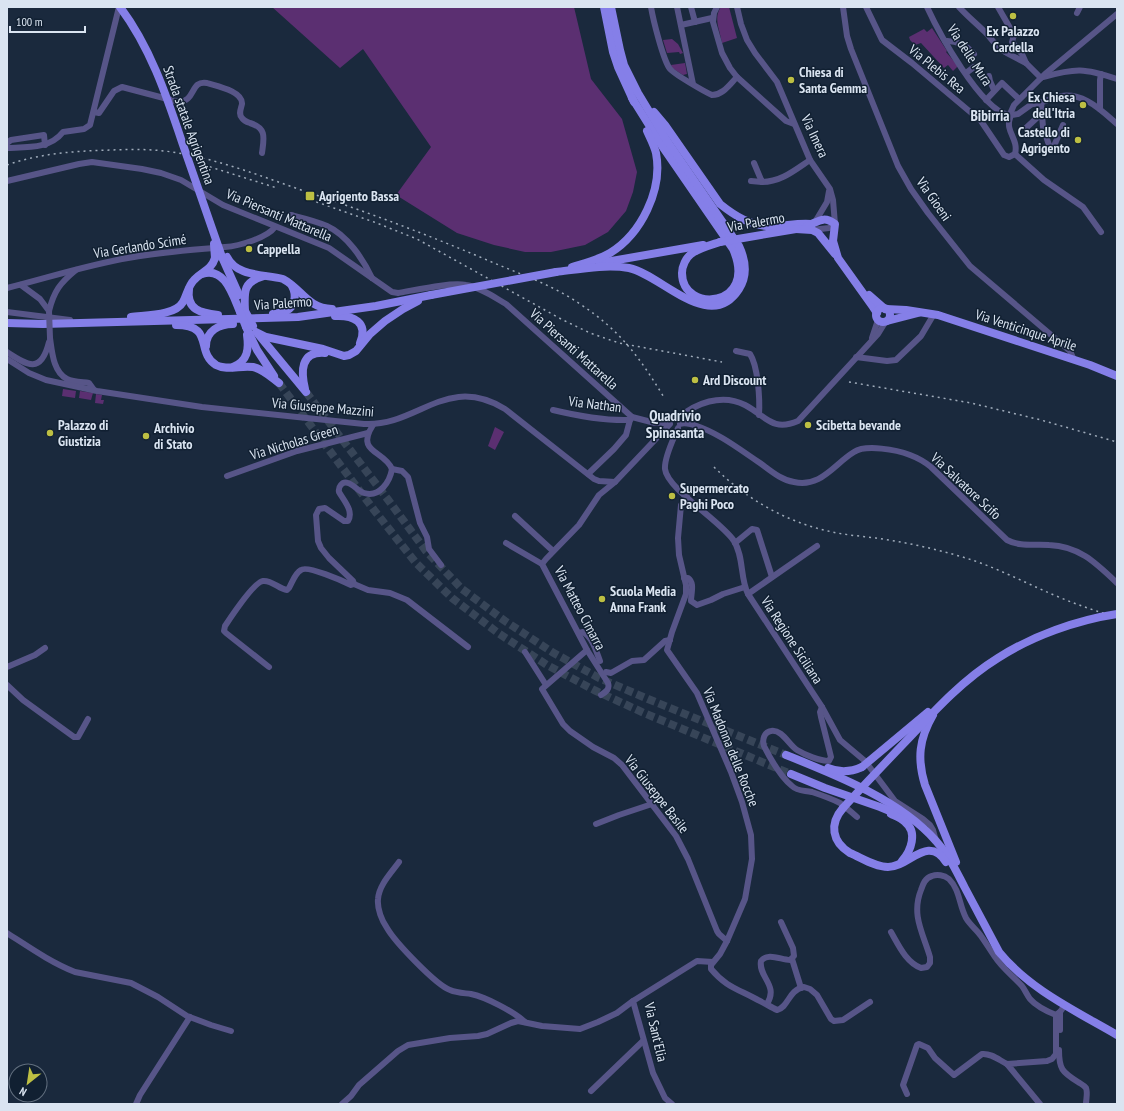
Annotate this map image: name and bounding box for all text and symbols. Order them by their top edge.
scale bar [10,8,85,34]
marker: Ex Palazzo Cardella [1008,11,1018,21]
text: 100 m [16,14,43,29]
street label: Via delle Mura [943,20,997,89]
place label: Ex Palazzo Cardella [987,22,1039,56]
street label: Via Plebis Rea [904,40,969,97]
street label: Strada statale Agrigentina [159,63,219,187]
place label: Chiesa di Santa Gemma [799,63,867,97]
marker: Chiesa di Santa Gemma [786,75,796,85]
place label: Ex Chiesa dell'Itria [1028,88,1075,122]
marker: Ex Chiesa dell'Itria [1078,100,1088,110]
district label: Bibirria [970,106,1010,125]
street label: Via Imera [797,111,833,161]
place label: Castello di Agrigento [1018,123,1070,157]
marker: Castello di Agrigento [1073,135,1083,145]
street label: Via Gioeni [912,173,955,224]
street label: Via Piersanti Mattarella [223,184,335,245]
place label: Agrigento Bassa [318,187,399,205]
marker: Agrigento Bassa [304,190,316,202]
street label: Via Palermo [725,208,786,236]
street label: Via Gerlando Scimé [91,230,188,262]
place label: Cappella [257,240,300,258]
marker: Cappella [244,244,254,254]
street label: Via Palermo [253,292,312,314]
street label: Via Piersanti Mattarella [525,304,622,393]
street label: Via Venticinque Aprile [972,305,1079,355]
place label: Ard Discount [702,371,766,389]
marker: Ard Discount [690,375,700,385]
street label: Via Nathan [567,392,622,416]
street label: Via Giuseppe Mazzini [270,393,375,420]
district label: Quadrivio Spinasanta [646,406,704,442]
place label: Palazzo di Giustizia [58,416,108,450]
place label: Scibetta bevande [816,416,901,434]
place label: Archivio di Stato [153,419,194,453]
street label: Via Nicholas Green [247,420,340,464]
marker: Scibetta bevande [803,420,813,430]
marker: Palazzo di Giustizia [45,428,55,438]
marker: Archivio di Stato [141,431,151,441]
street label: Via Salvatore Scifo [926,448,1005,523]
place label: Supermercato Paghi Poco [680,479,749,513]
marker: Supermercato Paghi Poco [667,491,677,501]
street label: Via Matteo Cimarra [550,562,610,653]
place label: Scuola Media Anna Frank [609,582,676,616]
street label: Via Regione Siciliana [756,592,827,687]
marker: Scuola Media Anna Frank [597,594,607,604]
street label: Via Madonna delle Rocche [699,684,763,809]
street label: Via Giuseppe Basile [620,750,693,837]
street label: Via Sant'Elia [640,1000,672,1063]
north arrow [8,1063,48,1103]
text: N [17,1084,29,1099]

